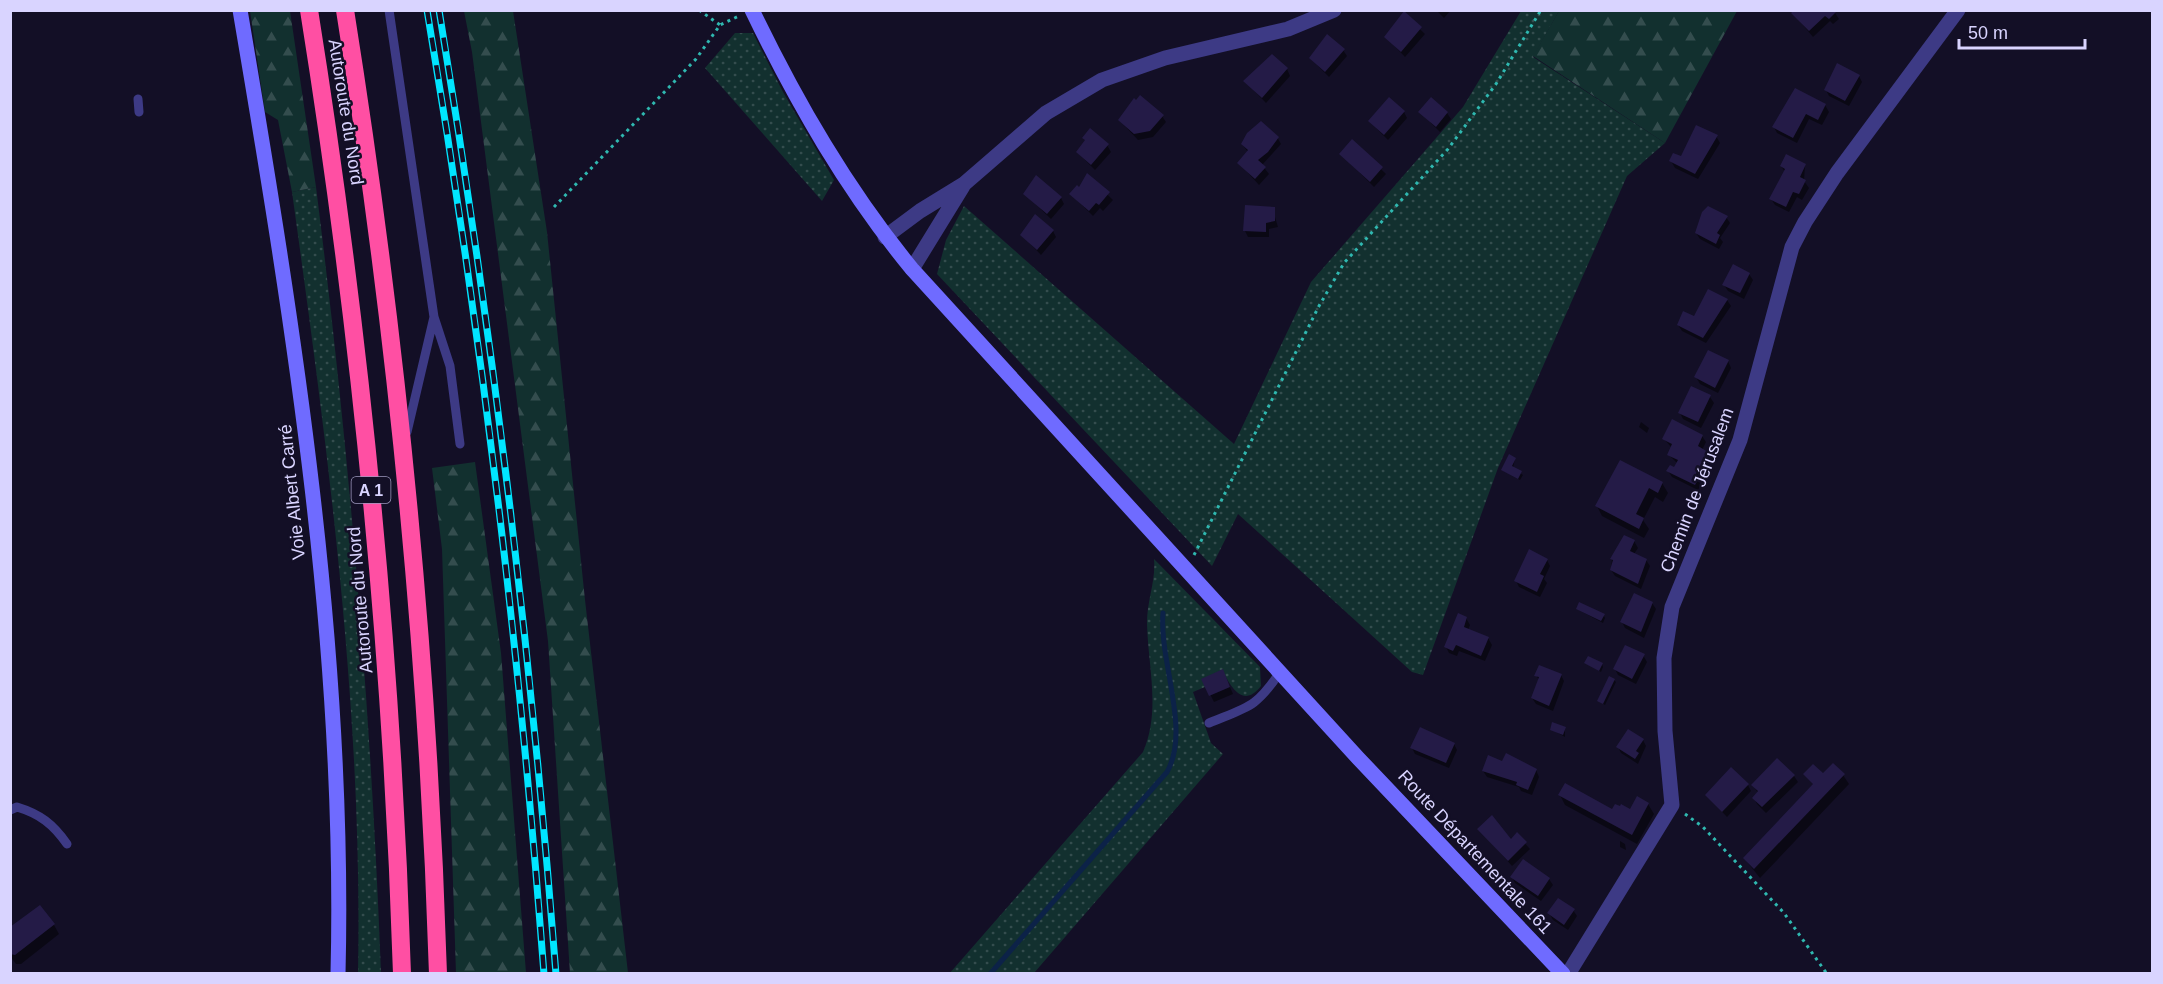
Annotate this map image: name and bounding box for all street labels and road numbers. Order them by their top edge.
street label: Autoroute du Nord [325,38,367,186]
street label: Chemin de Jérusalem [1656,405,1738,575]
street label: Voie Albert Carré [275,423,309,561]
road number: A 1 [352,477,391,503]
street label: Autoroute du Nord [344,526,376,674]
street label: Route Départementale 161 [1394,766,1556,938]

